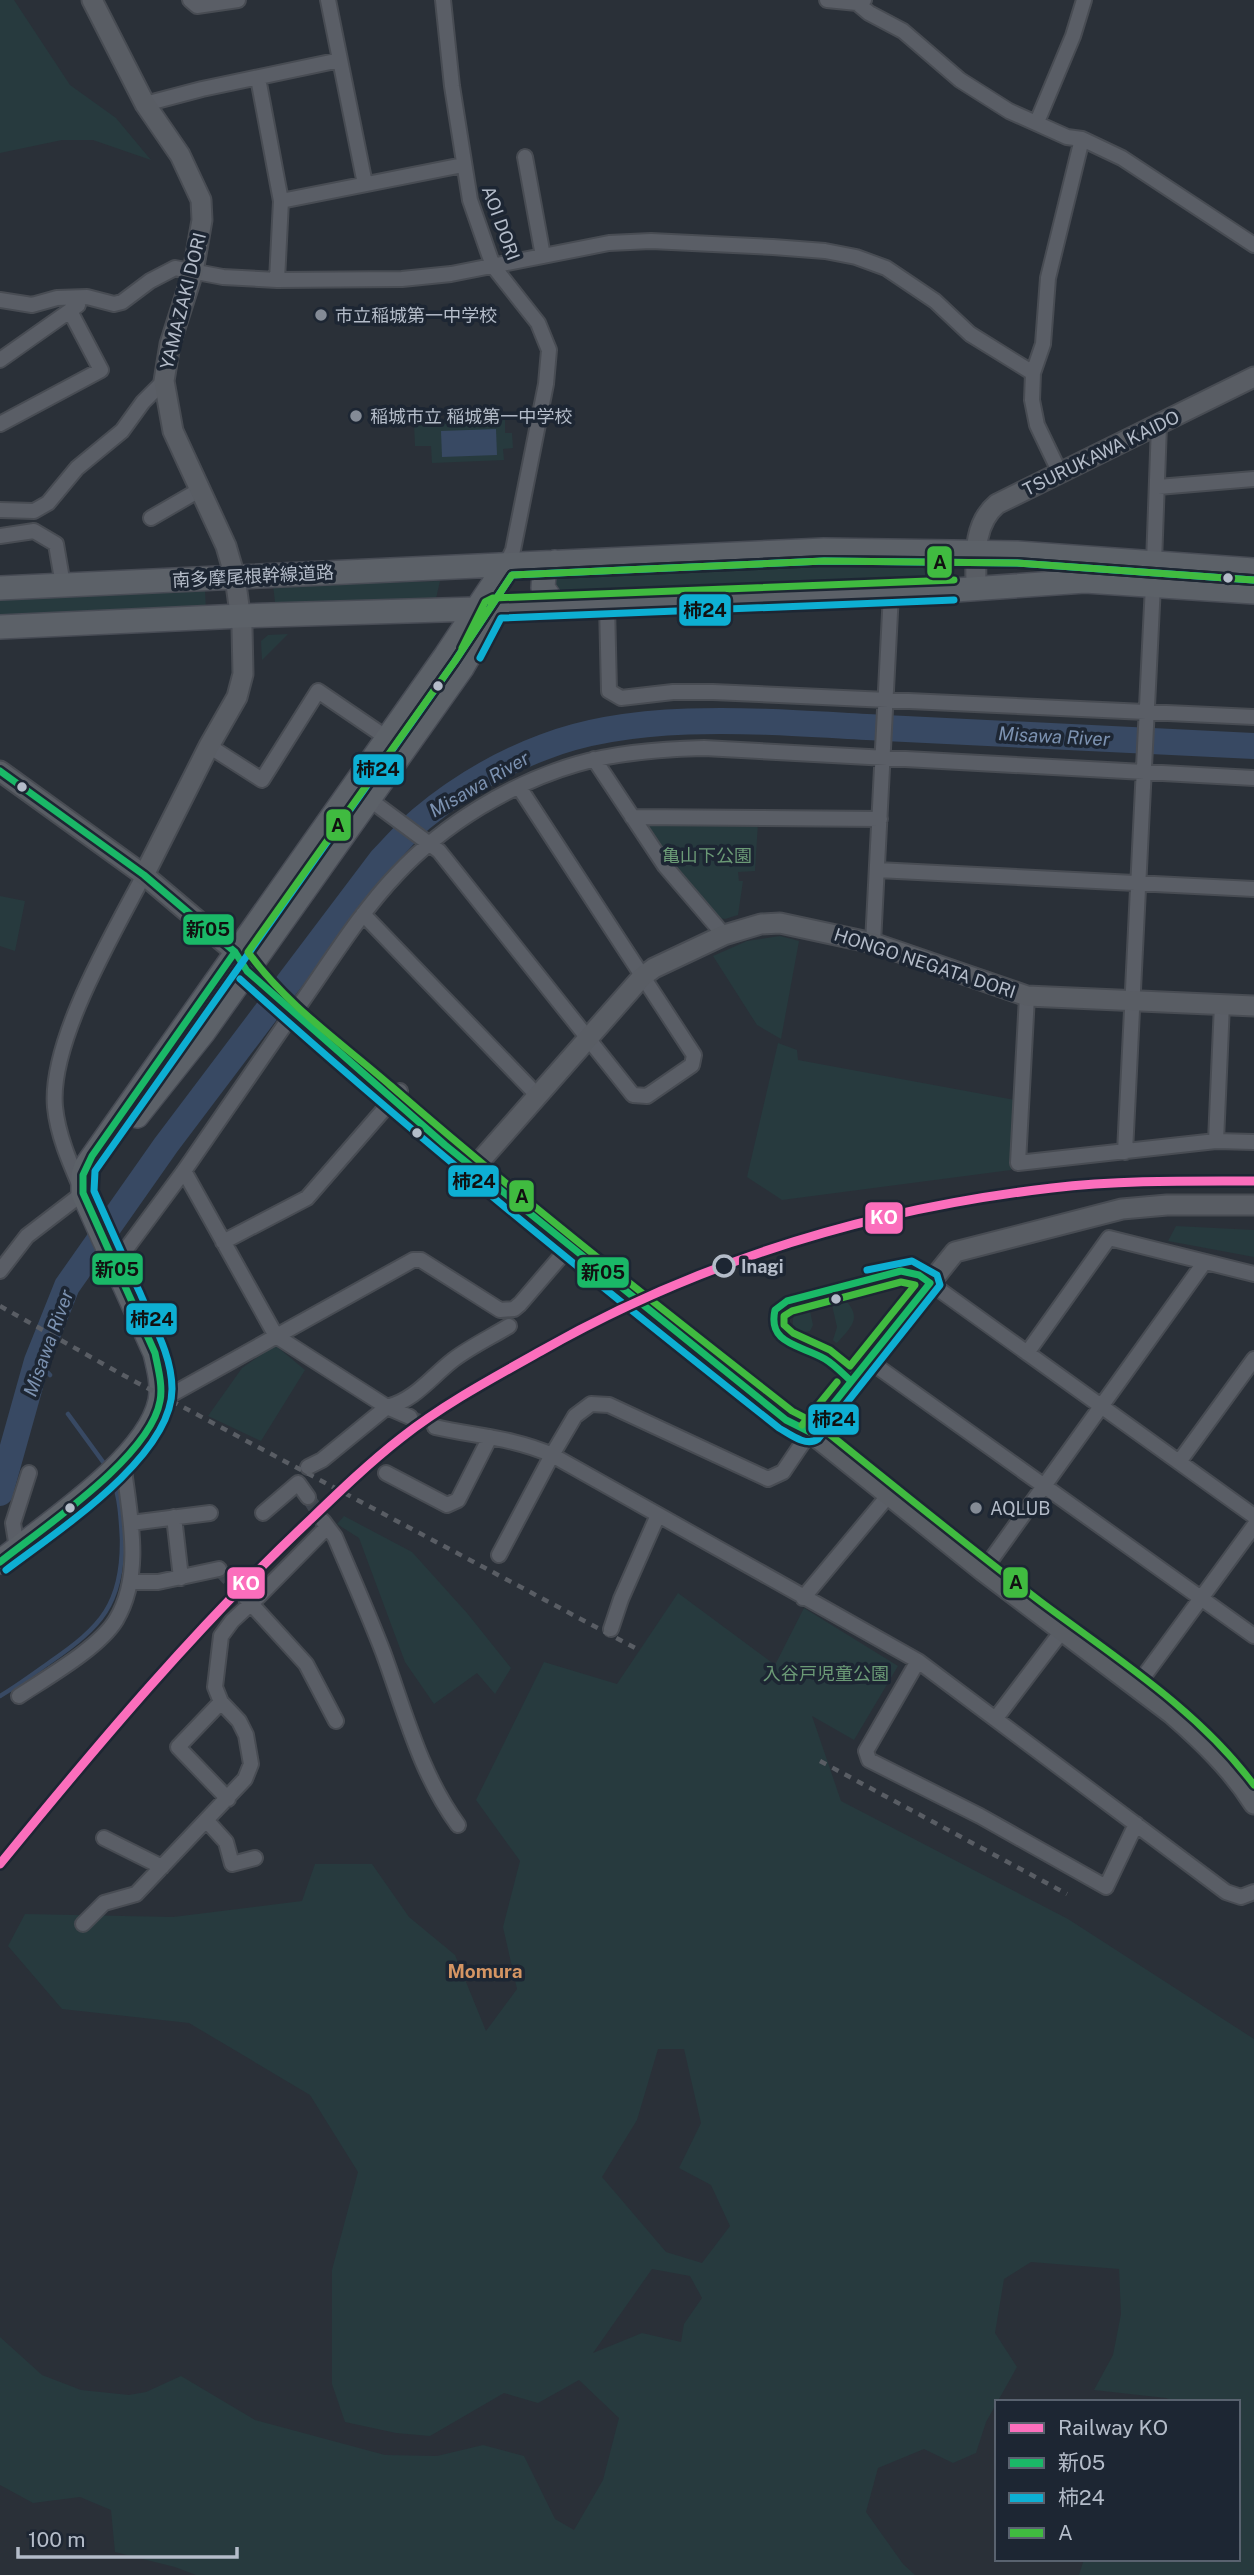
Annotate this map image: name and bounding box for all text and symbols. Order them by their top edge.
street label: AOI DORI [478,183,524,263]
street label: YAMAZAKI DORI [156,230,210,372]
place label: 市立稲城第一中学校 [335,305,497,326]
marker: 市立稲城第一中学校 [313,307,329,323]
place label: 稲城市立 稲城第一中学校 [370,406,572,427]
street label: TSURUKAWA KAIDO [1019,406,1183,500]
marker: 稲城市立 稲城第一中学校 [348,408,364,424]
line badge: A [926,545,953,579]
text: A [933,551,947,573]
street label: 南多摩尾根幹線道路 [172,561,334,591]
unlabelled marker [1221,571,1235,585]
line badge: 柿24 [678,593,732,627]
text: 柿24 [683,599,727,621]
unlabelled marker [431,679,445,693]
water label: Misawa River [998,722,1111,750]
water label: Misawa River [425,746,534,822]
line badge: 柿24 [352,753,405,786]
text: 柿24 [356,758,400,780]
unlabelled marker [15,780,29,794]
line badge: A [325,808,352,842]
text: A [331,814,345,836]
park label: 亀山下公園 [662,845,752,866]
line badge: 新05 [182,913,235,946]
text: 新05 [186,918,230,940]
street label: HONGO NEGATA DORI [832,924,1018,1002]
unlabelled marker [410,1126,424,1140]
line badge: 柿24 [447,1164,500,1198]
text: 柿24 [452,1170,496,1192]
line badge: A [508,1179,535,1213]
text: A [515,1185,529,1207]
line badge: KO [864,1201,904,1235]
text: KO [870,1206,898,1228]
line badge: 新05 [91,1252,144,1286]
marker: Inagi [713,1255,735,1277]
line badge: 新05 [576,1256,630,1289]
place label: Inagi [741,1256,783,1277]
text: 新05 [95,1258,139,1280]
text: 新05 [581,1261,625,1283]
water label: Misawa River [19,1286,78,1399]
unlabelled marker [829,1292,843,1306]
line badge: 柿24 [125,1302,178,1336]
text: 柿24 [130,1308,174,1330]
line badge: 柿24 [807,1403,860,1436]
text: 柿24 [812,1408,856,1430]
place label: AQLUB [990,1498,1050,1519]
marker: AQLUB [968,1500,984,1516]
unlabelled marker [63,1501,77,1515]
line badge: KO [226,1566,266,1600]
line badge: A [1002,1566,1029,1599]
text: A [1009,1571,1023,1593]
text: KO [232,1572,260,1594]
park label: 入谷戸児童公園 [763,1663,889,1684]
district label: Momura [448,1960,522,1982]
legend [995,2400,1240,2561]
text: Railway KO [1058,2415,1168,2440]
text: 新05 [1058,2450,1105,2475]
text: 柿24 [1058,2485,1105,2510]
scale bar [18,2516,236,2560]
text: A [1058,2520,1073,2545]
text: 100 m [28,2527,85,2552]

